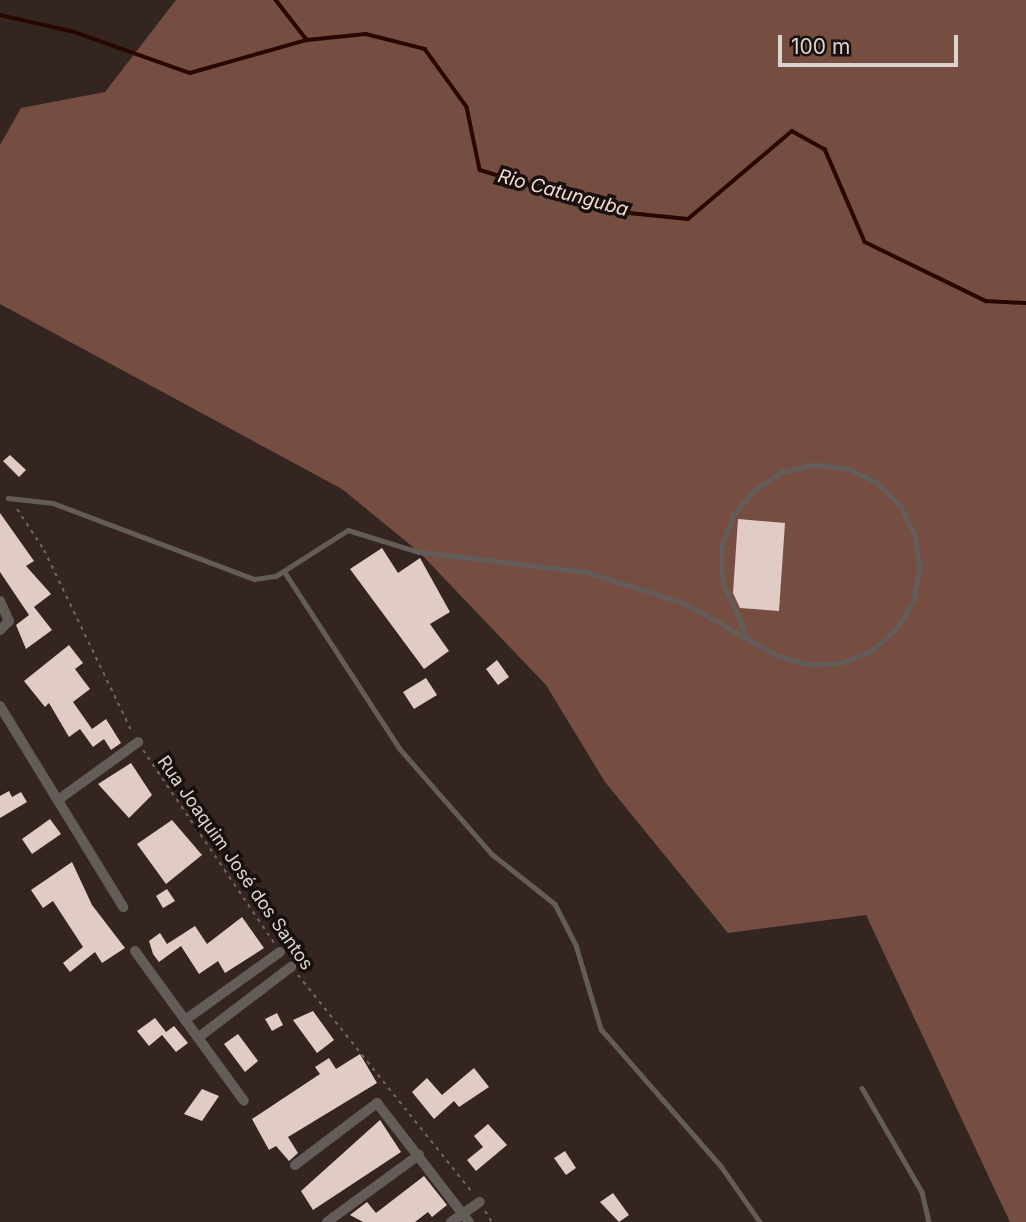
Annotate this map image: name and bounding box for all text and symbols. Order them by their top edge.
scale bar [781,21,961,65]
text: 100 m [791,34,850,59]
water label: Rio Catunguba [495,165,631,221]
street label: Rua Joaquim José dos Santos [153,752,317,974]

